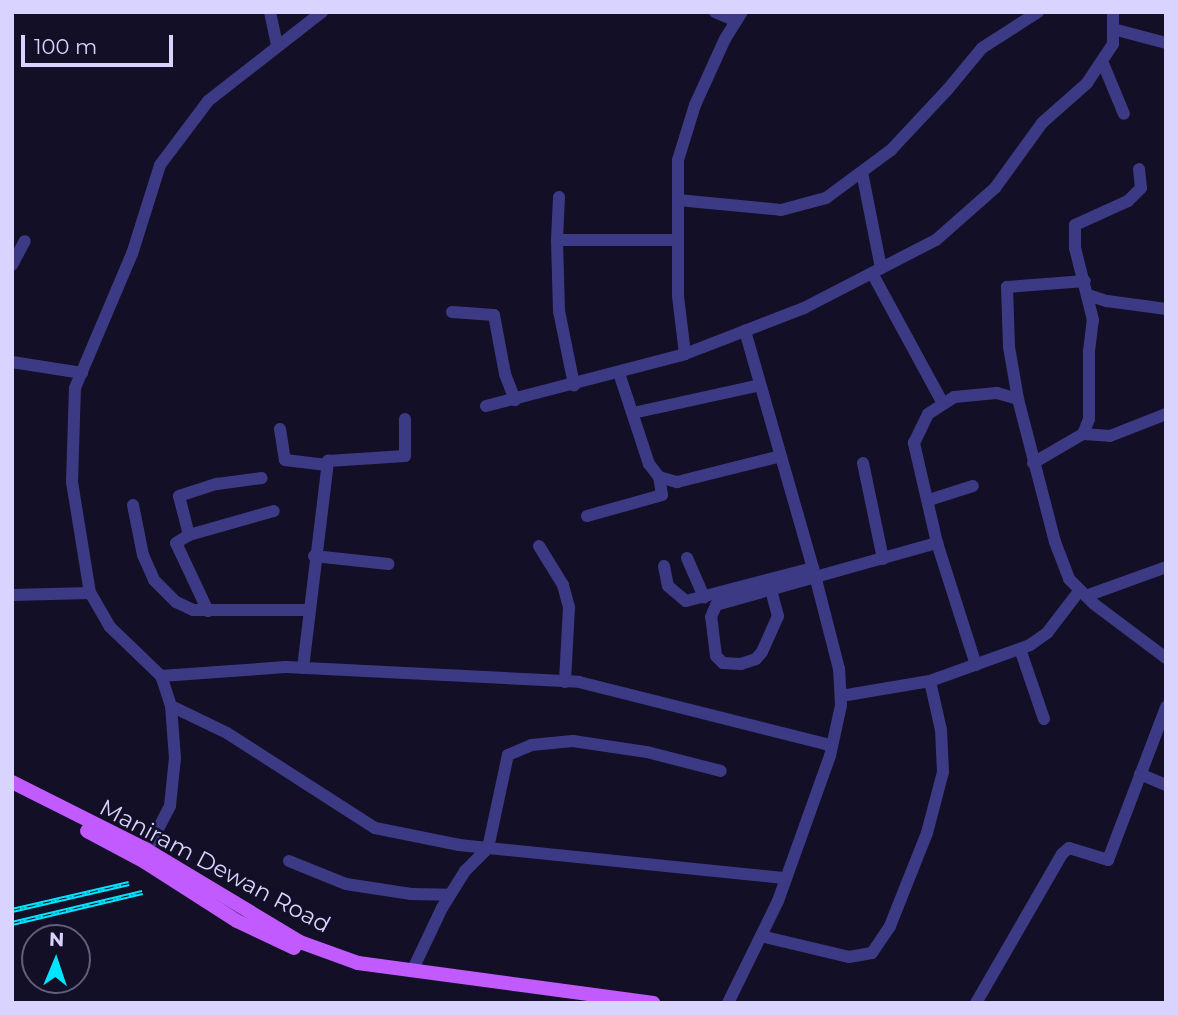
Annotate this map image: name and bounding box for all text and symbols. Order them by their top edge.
scale bar [24,21,177,65]
text: 100 m [34,34,97,59]
street label: Maniram Dewan Road [95,793,335,939]
north arrow [21,924,91,994]
text: N [49,928,65,951]

